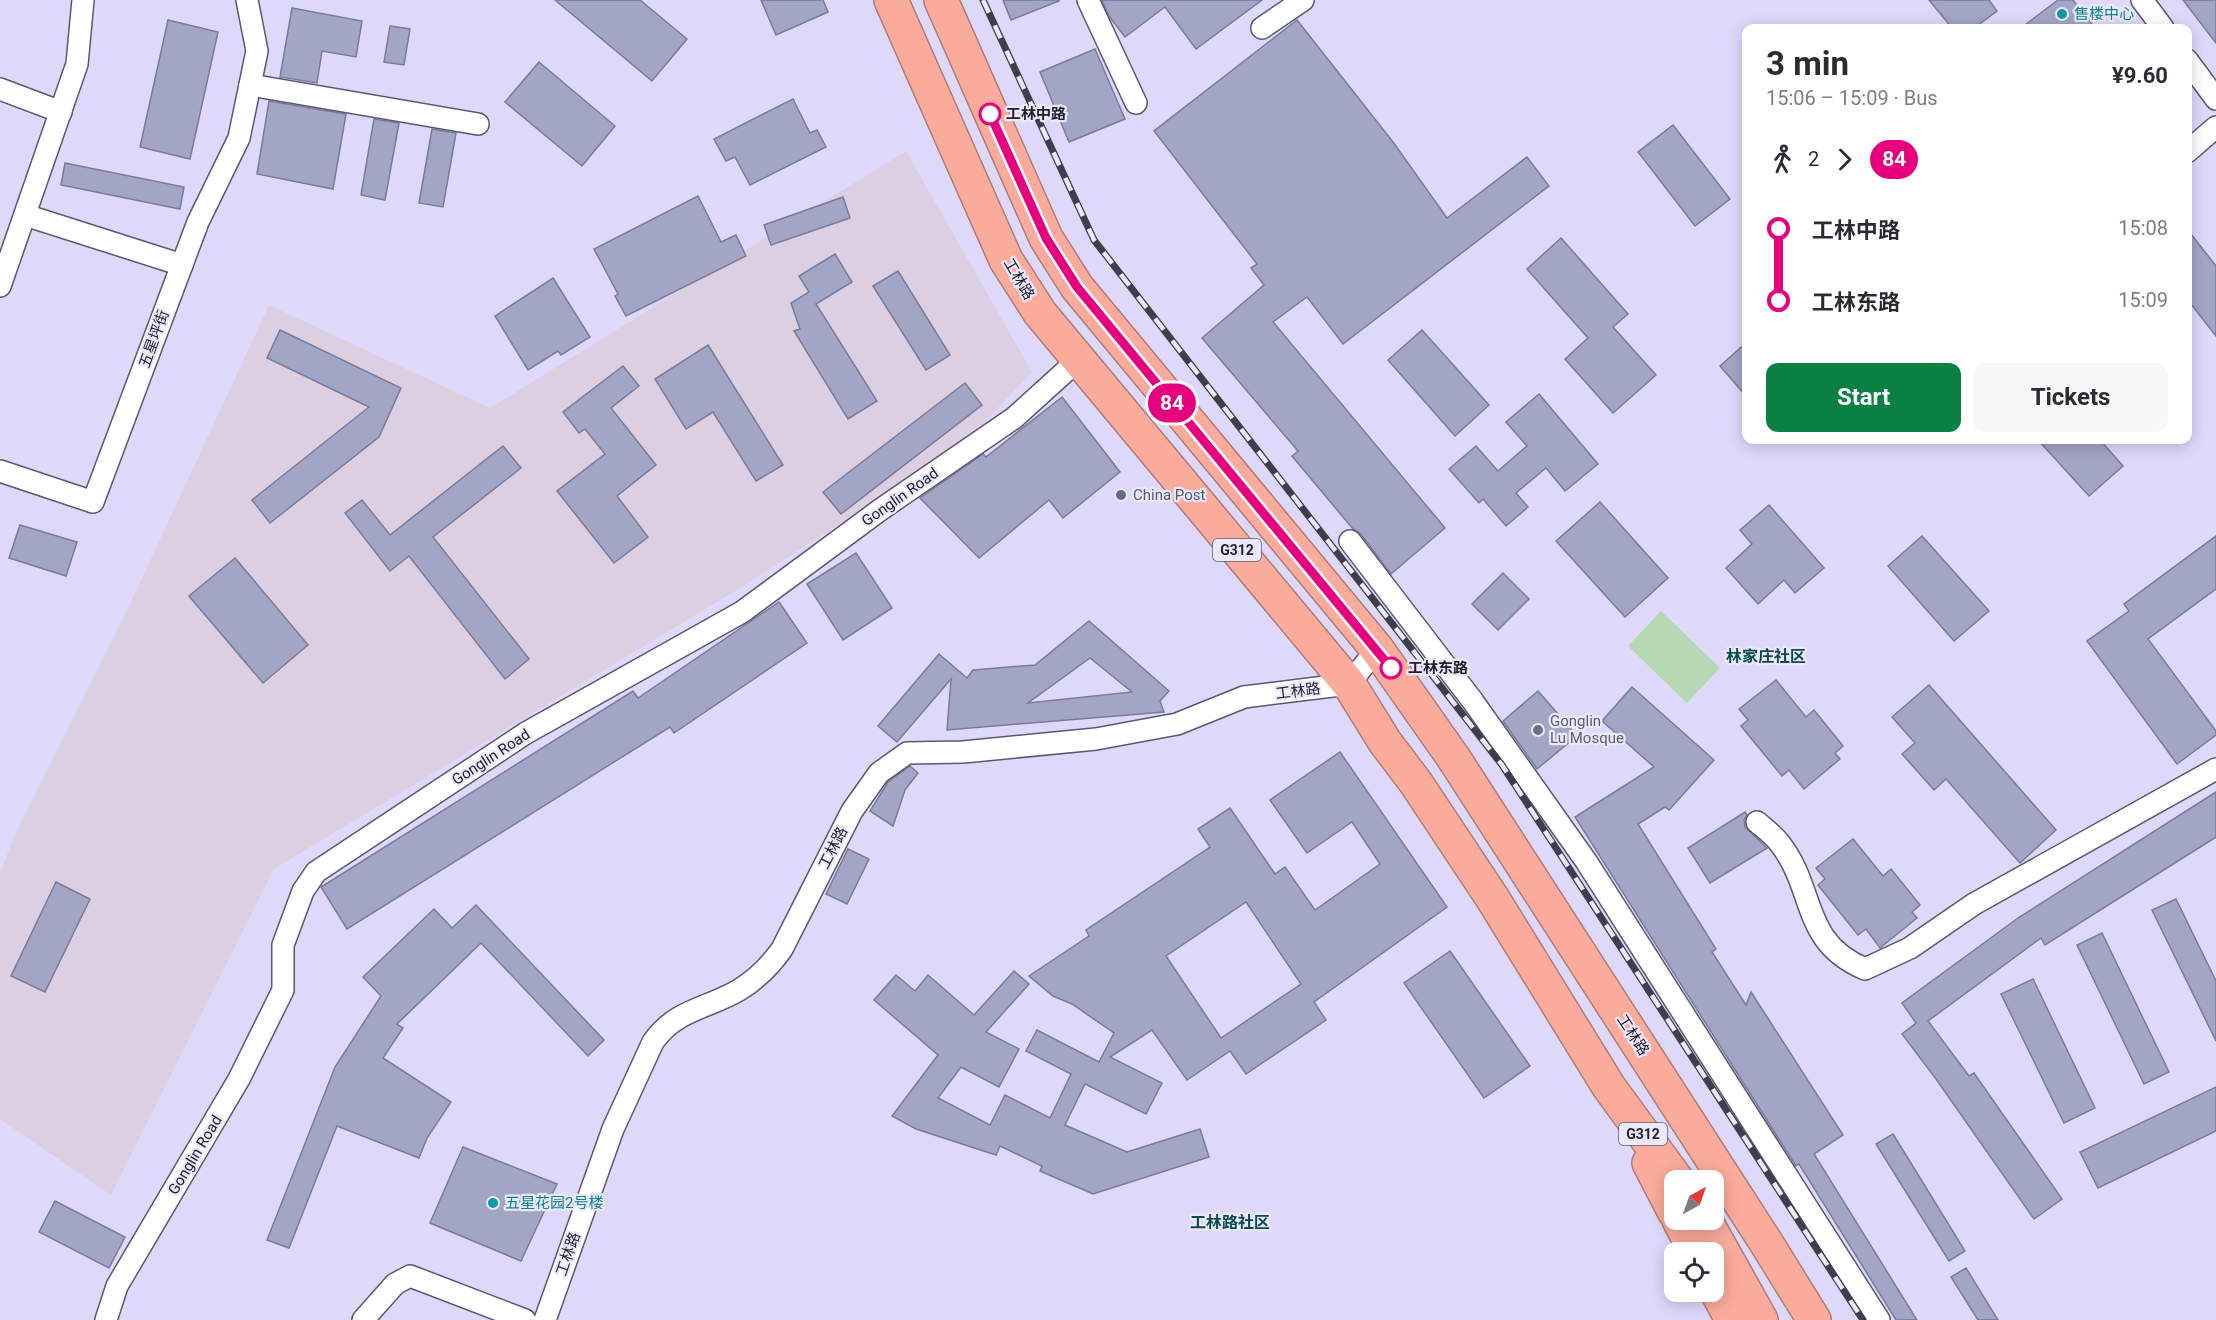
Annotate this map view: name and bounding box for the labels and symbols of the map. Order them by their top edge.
place label: 售楼中心 [2074,5,2134,23]
marker: 售楼中心 [2055,7,2069,21]
marker: 工林中路 [979,103,1001,125]
place label: 工林中路 [1006,105,1066,123]
street label: 工林路 [1000,255,1038,303]
street label: 五星坪街 [135,308,173,370]
line badge: 84 [1145,384,1199,422]
street label: Gonglin Road [858,464,942,530]
place label: China Post [1133,486,1206,504]
marker: China Post [1114,488,1128,502]
road number: G312 [1213,539,1261,561]
district label: 林家庄社区 [1726,647,1806,666]
marker: 工林东路 [1380,657,1402,679]
place label: 工林东路 [1408,659,1468,677]
street label: 工林路 [1275,679,1321,703]
place label: Gonglin Lu Mosque [1550,712,1624,747]
marker: Gonglin Lu Mosque [1531,723,1545,737]
street label: Gonglin Road [449,725,533,789]
street label: 工林路 [815,824,851,872]
street label: 工林路 [1613,1011,1653,1059]
street label: Gonglin Road [164,1112,226,1198]
road number: G312 [1619,1123,1667,1145]
north arrow [1664,1170,1724,1230]
place label: 五星花园2号楼 [505,1194,603,1212]
marker: 五星花园2号楼 [486,1196,500,1210]
district label: 工林路社区 [1190,1213,1270,1232]
street label: 工林路 [552,1230,584,1278]

